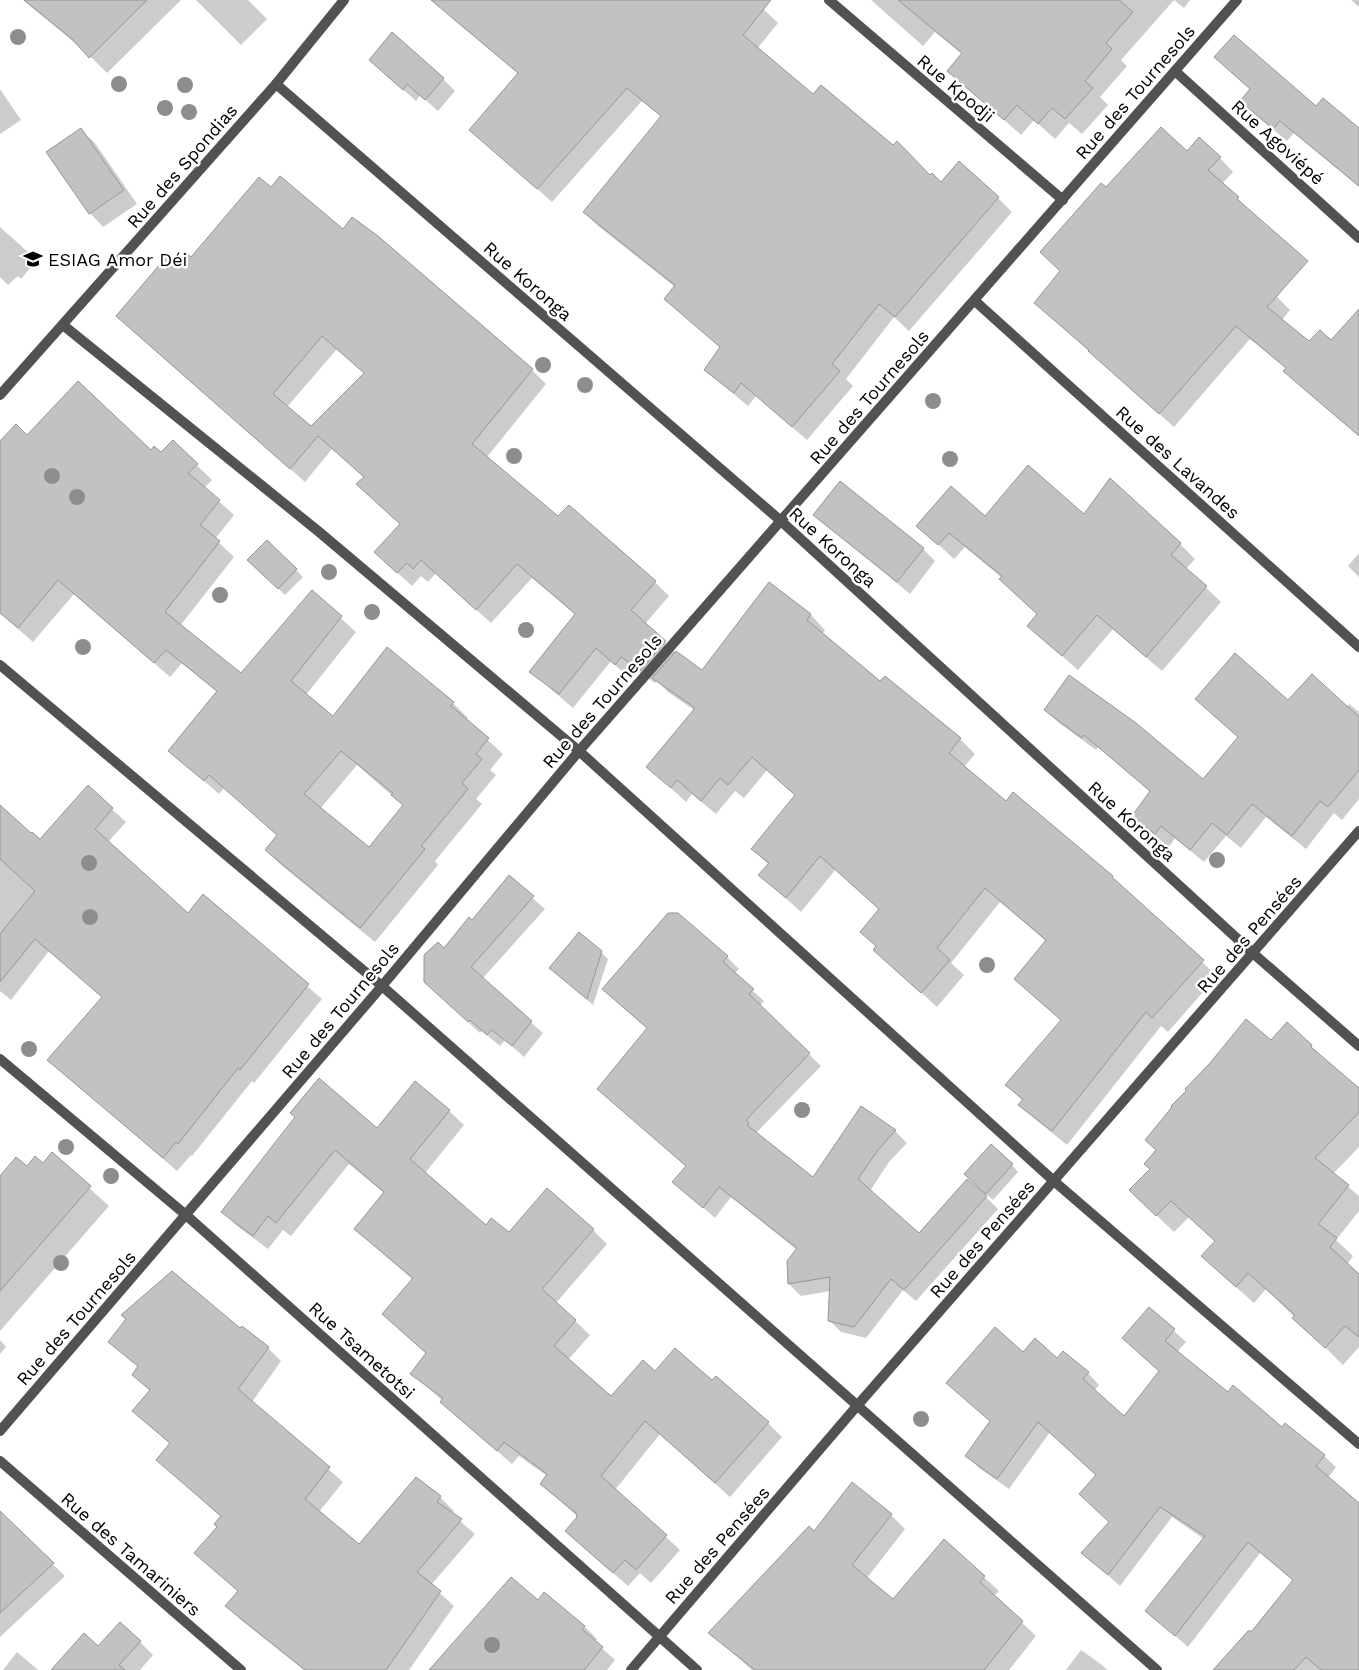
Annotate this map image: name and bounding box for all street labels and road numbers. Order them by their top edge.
street label: Rue des Tournesols [1071,21,1199,163]
street label: Rue Kpodji [913,50,999,126]
street label: Rue Agoviépé [1227,95,1329,189]
street label: Rue des Spondias [123,100,241,232]
street label: Rue Koronga [480,237,576,325]
street label: Rue des Tournesols [805,326,933,468]
street label: Rue des Lavandes [1112,401,1244,523]
street label: Rue Koronga [785,502,881,592]
street label: Rue des Tournesols [538,630,666,772]
street label: Rue Koronga [1084,776,1180,866]
street label: Rue des Pensées [1192,871,1306,997]
street label: Rue des Tournesols [277,938,403,1082]
street label: Rue des Pensées [925,1176,1039,1302]
street label: Rue des Tournesols [12,1247,140,1389]
street label: Rue Tsametotsi [305,1297,419,1403]
street label: Rue des Pensées [660,1482,774,1608]
street label: Rue des Tamariniers [57,1488,205,1620]

